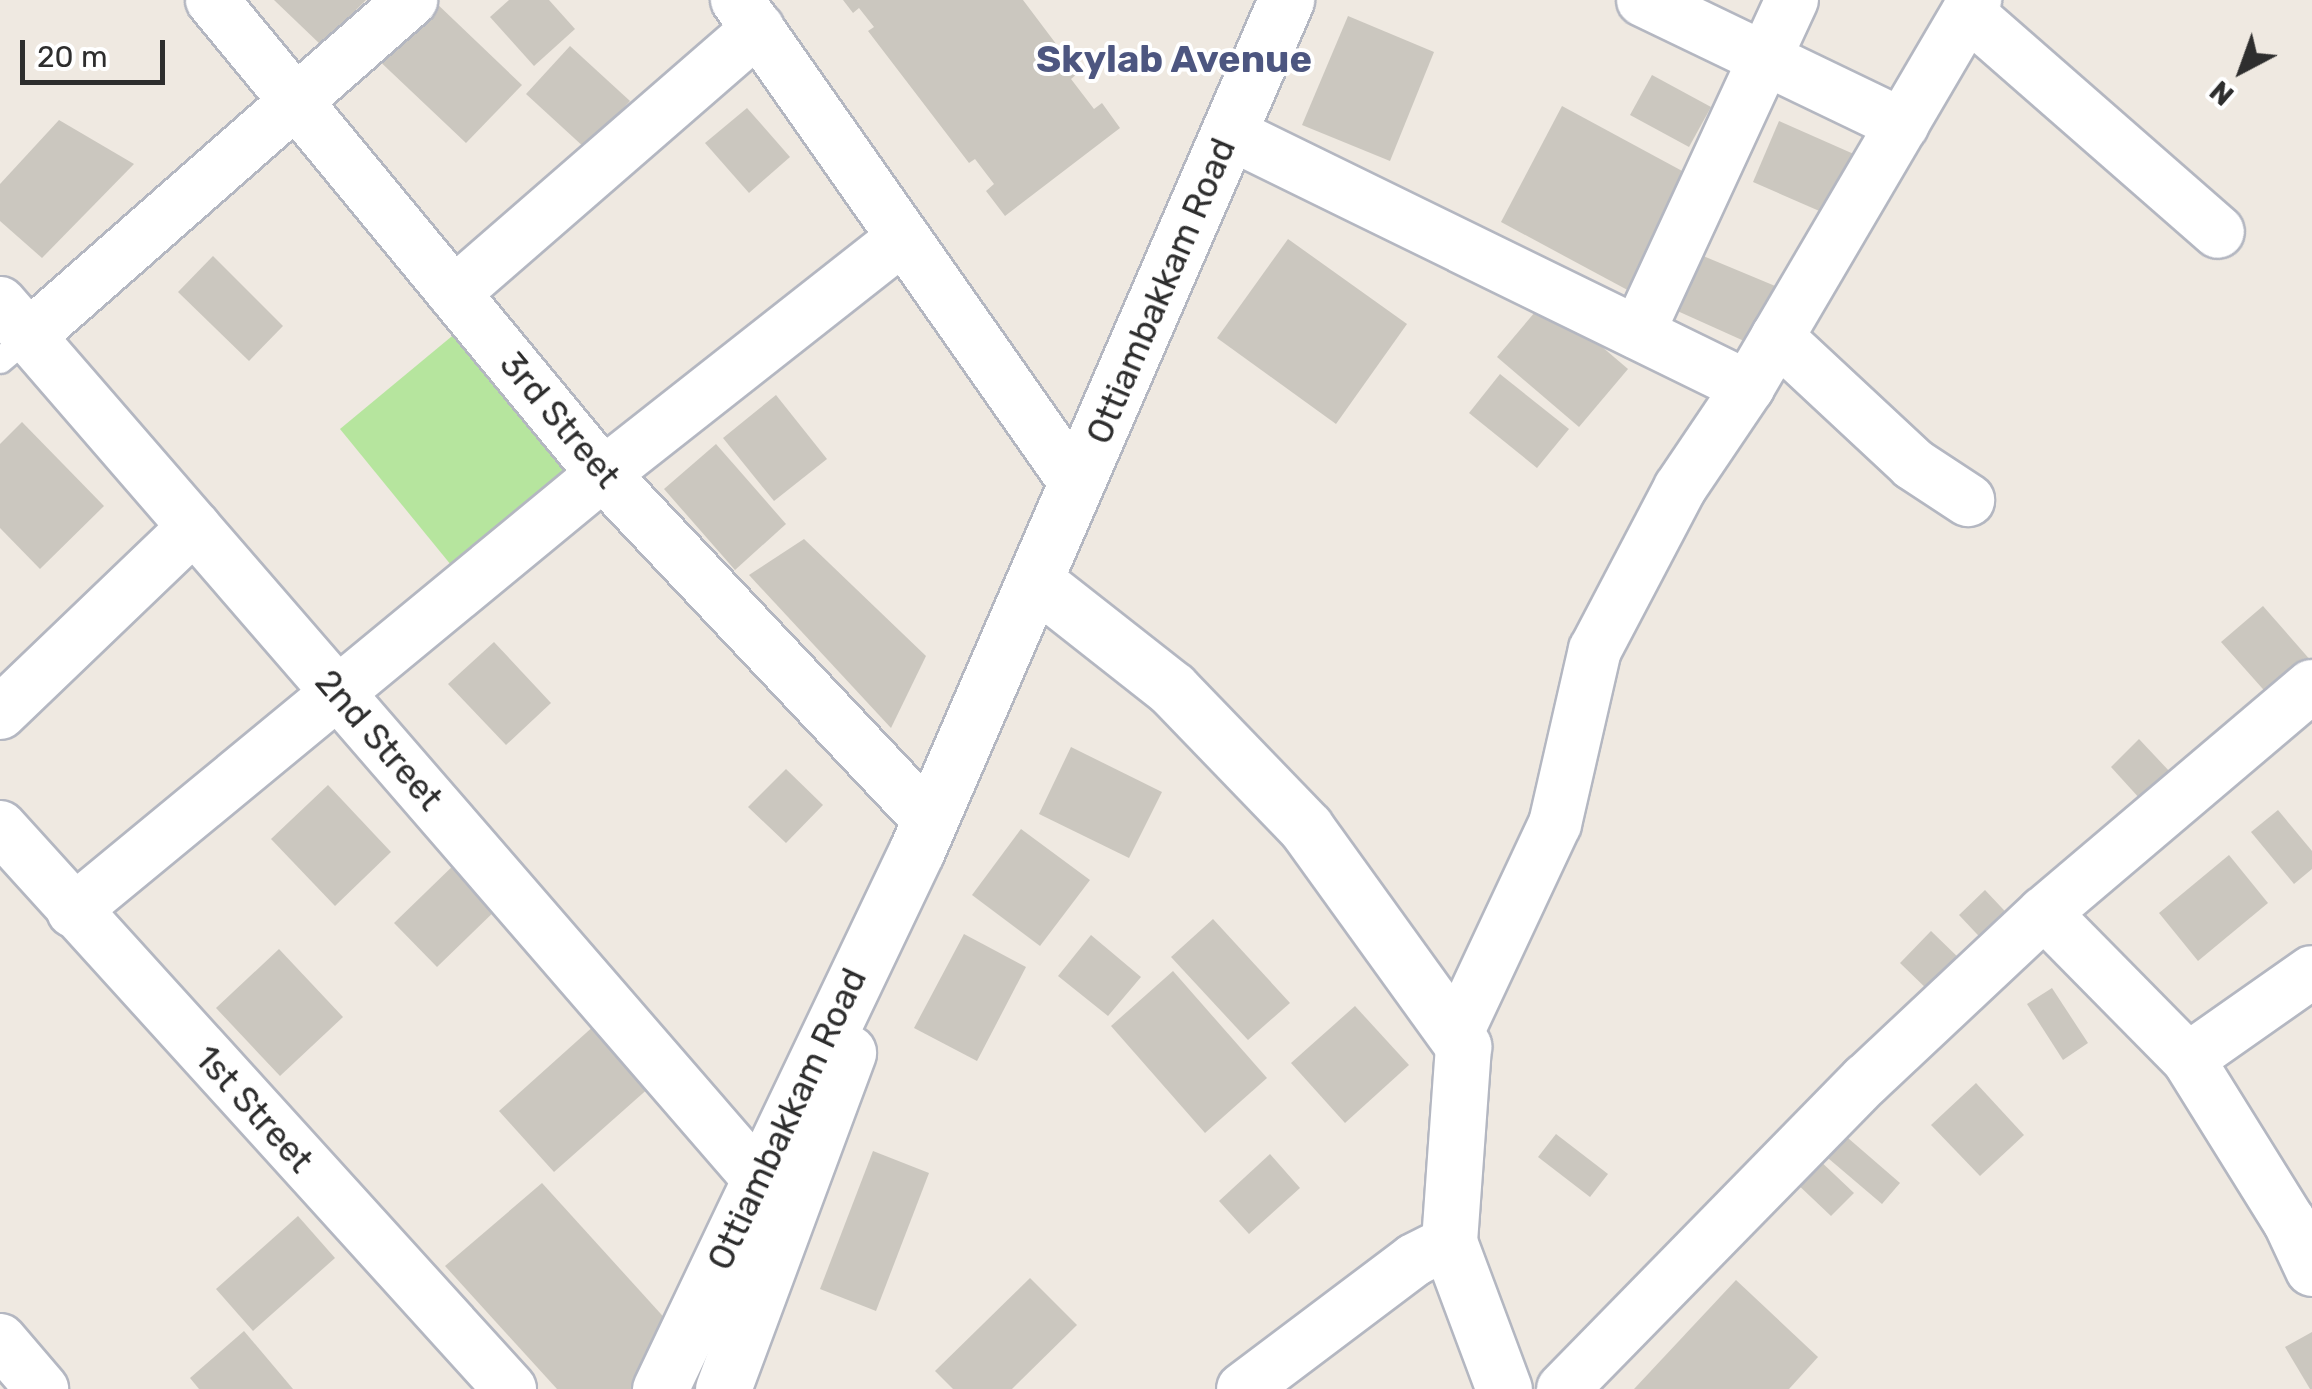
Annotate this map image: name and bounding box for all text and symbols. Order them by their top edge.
scale bar [25,20,170,82]
north arrow [2192,20,2292,120]
district label: Skylab Avenue [1035,37,1313,83]
text: 20 m [37,39,108,75]
text: N [2204,74,2240,112]
street label: Ottiambakkam Road [1078,132,1244,450]
street label: 3rd Street [491,343,629,497]
street label: 2nd Street [307,661,451,819]
street label: Ottiambakkam Road [699,962,875,1276]
street label: 1st Street [186,1037,322,1181]

